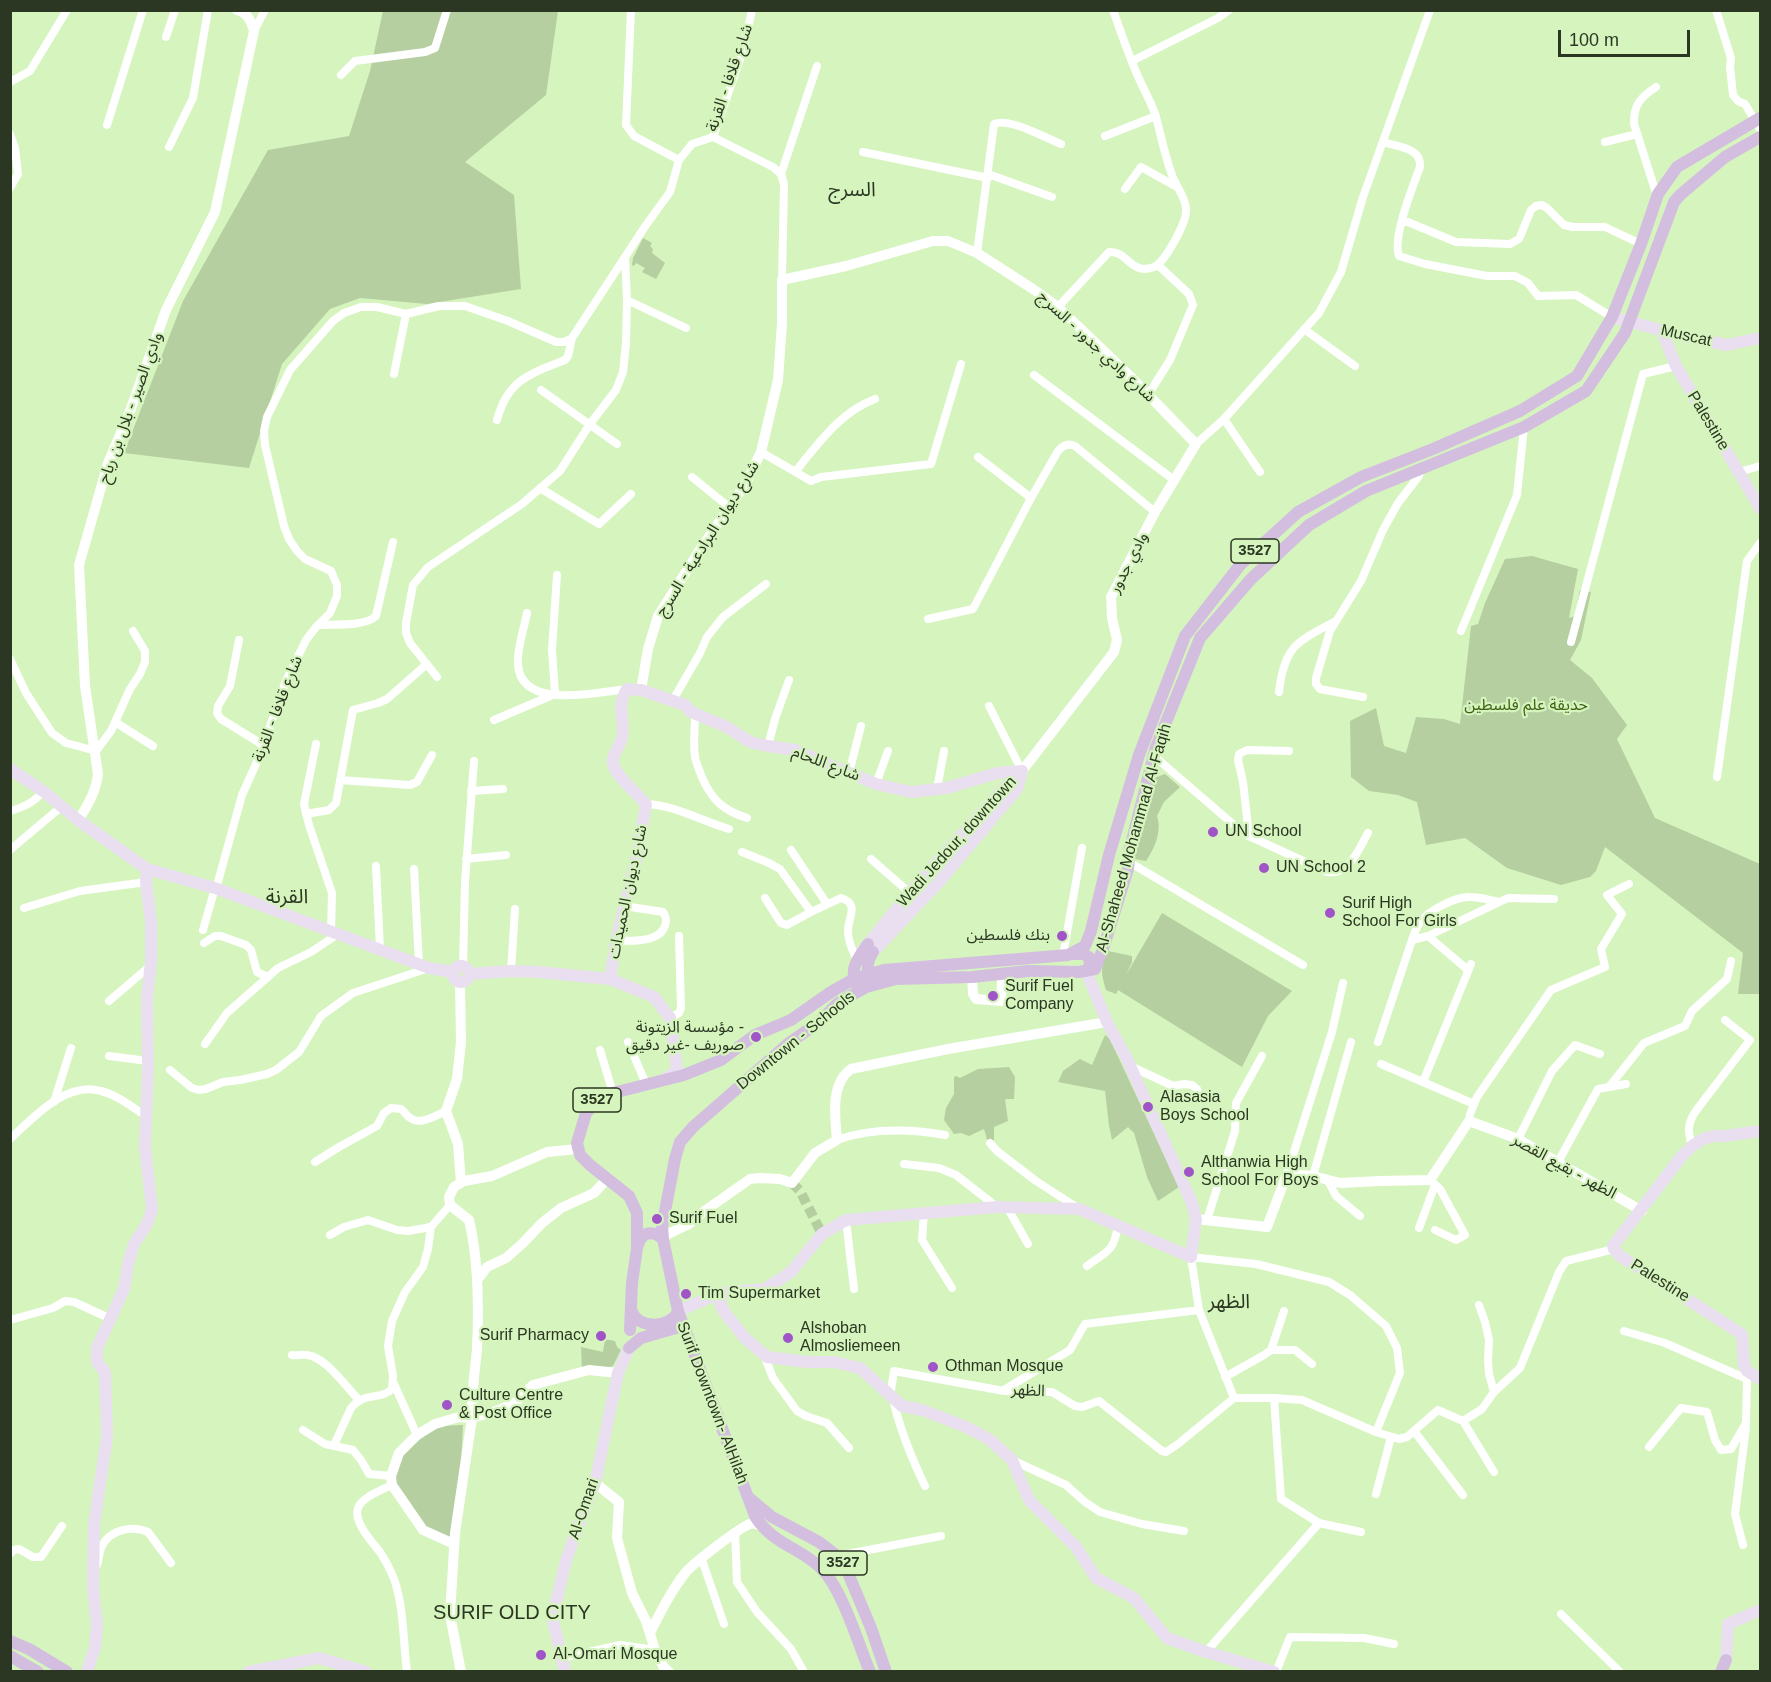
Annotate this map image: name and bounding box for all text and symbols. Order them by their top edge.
scale bar [1561,18,1693,56]
street label: شارع قلافا - القرنة [703,22,757,134]
text: 100 m [1569,30,1619,50]
district label: السرج [828,178,876,202]
street label: شارع وادي جدور - السرج [1033,287,1159,407]
street label: Muscat [1659,321,1713,351]
street label: وادي الصير - بلال بن رباح [95,330,167,486]
street label: Palestine [1683,388,1733,454]
street label: شارع ديوان البرادعية - السرج [652,458,764,620]
street label: وادي جدور [1105,529,1153,597]
road number: 3527 [1231,539,1279,563]
street label: شارع قلافا - القرنة [249,653,307,765]
park label: حديقة علم فلسطين [1464,696,1588,716]
street label: Al-Shaheed Mohammad Al-Faqih [1092,722,1176,954]
street label: شارع اللحام [789,742,863,786]
street label: Wadi Jedour, downtown [893,773,1021,911]
place label: UN School [1225,822,1301,842]
street label: شارع ديوان الحميدات [604,823,652,961]
marker: UN School [1206,825,1220,839]
place label: UN School 2 [1276,858,1366,878]
marker: UN School 2 [1257,861,1271,875]
district label: القرنة [266,885,308,909]
place label: Surif High School For Girls [1342,894,1457,932]
marker: Surif High School For Girls [1323,906,1337,920]
place label: بنك فلسطين [966,926,1050,946]
marker: بنك فلسطين [1055,929,1069,943]
place label: Surif Fuel Company [1005,977,1073,1015]
street label: Downtown - Schools [733,988,859,1094]
marker: Surif Fuel Company [986,989,1000,1003]
place label: مؤسسة الزيتونة - صوريف -غير دقيق [626,1018,744,1056]
marker: مؤسسة الزيتونة - صوريف -غير دقيق [749,1030,763,1044]
road number: 3527 [573,1088,621,1112]
place label: Alasasia Boys School [1160,1088,1249,1126]
marker: Alasasia Boys School [1141,1100,1155,1114]
street label: الظهر - بقيع القصر [1508,1130,1620,1204]
place label: Althanwia High School For Boys [1201,1153,1318,1191]
marker: Althanwia High School For Boys [1182,1165,1196,1179]
place label: Surif Fuel [669,1209,737,1229]
marker: Surif Fuel [650,1212,664,1226]
street label: Palestine [1627,1255,1693,1307]
place label: Tim Supermarket [698,1284,820,1304]
marker: Tim Supermarket [679,1287,693,1301]
district label: الظهر [1208,1290,1250,1314]
street label: Surif Downtown- AlHilah [672,1319,752,1487]
place label: Alshoban Almosliemeen [800,1319,900,1357]
place label: Surif Pharmacy [480,1326,589,1346]
marker: Surif Pharmacy [594,1329,608,1343]
marker: Alshoban Almosliemeen [781,1331,795,1345]
place label: Othman Mosque [945,1357,1063,1377]
marker: Othman Mosque [926,1360,940,1374]
street label: الظهر [1011,1381,1045,1401]
place label: Culture Centre & Post Office [459,1386,563,1424]
marker: Culture Centre & Post Office [440,1398,454,1412]
street label: Al-Omari [565,1476,603,1542]
road number: 3527 [819,1551,867,1575]
district label: SURIF OLD CITY [423,1601,601,1625]
place label: Al-Omari Mosque [553,1645,677,1665]
marker: Al-Omari Mosque [534,1648,548,1662]

